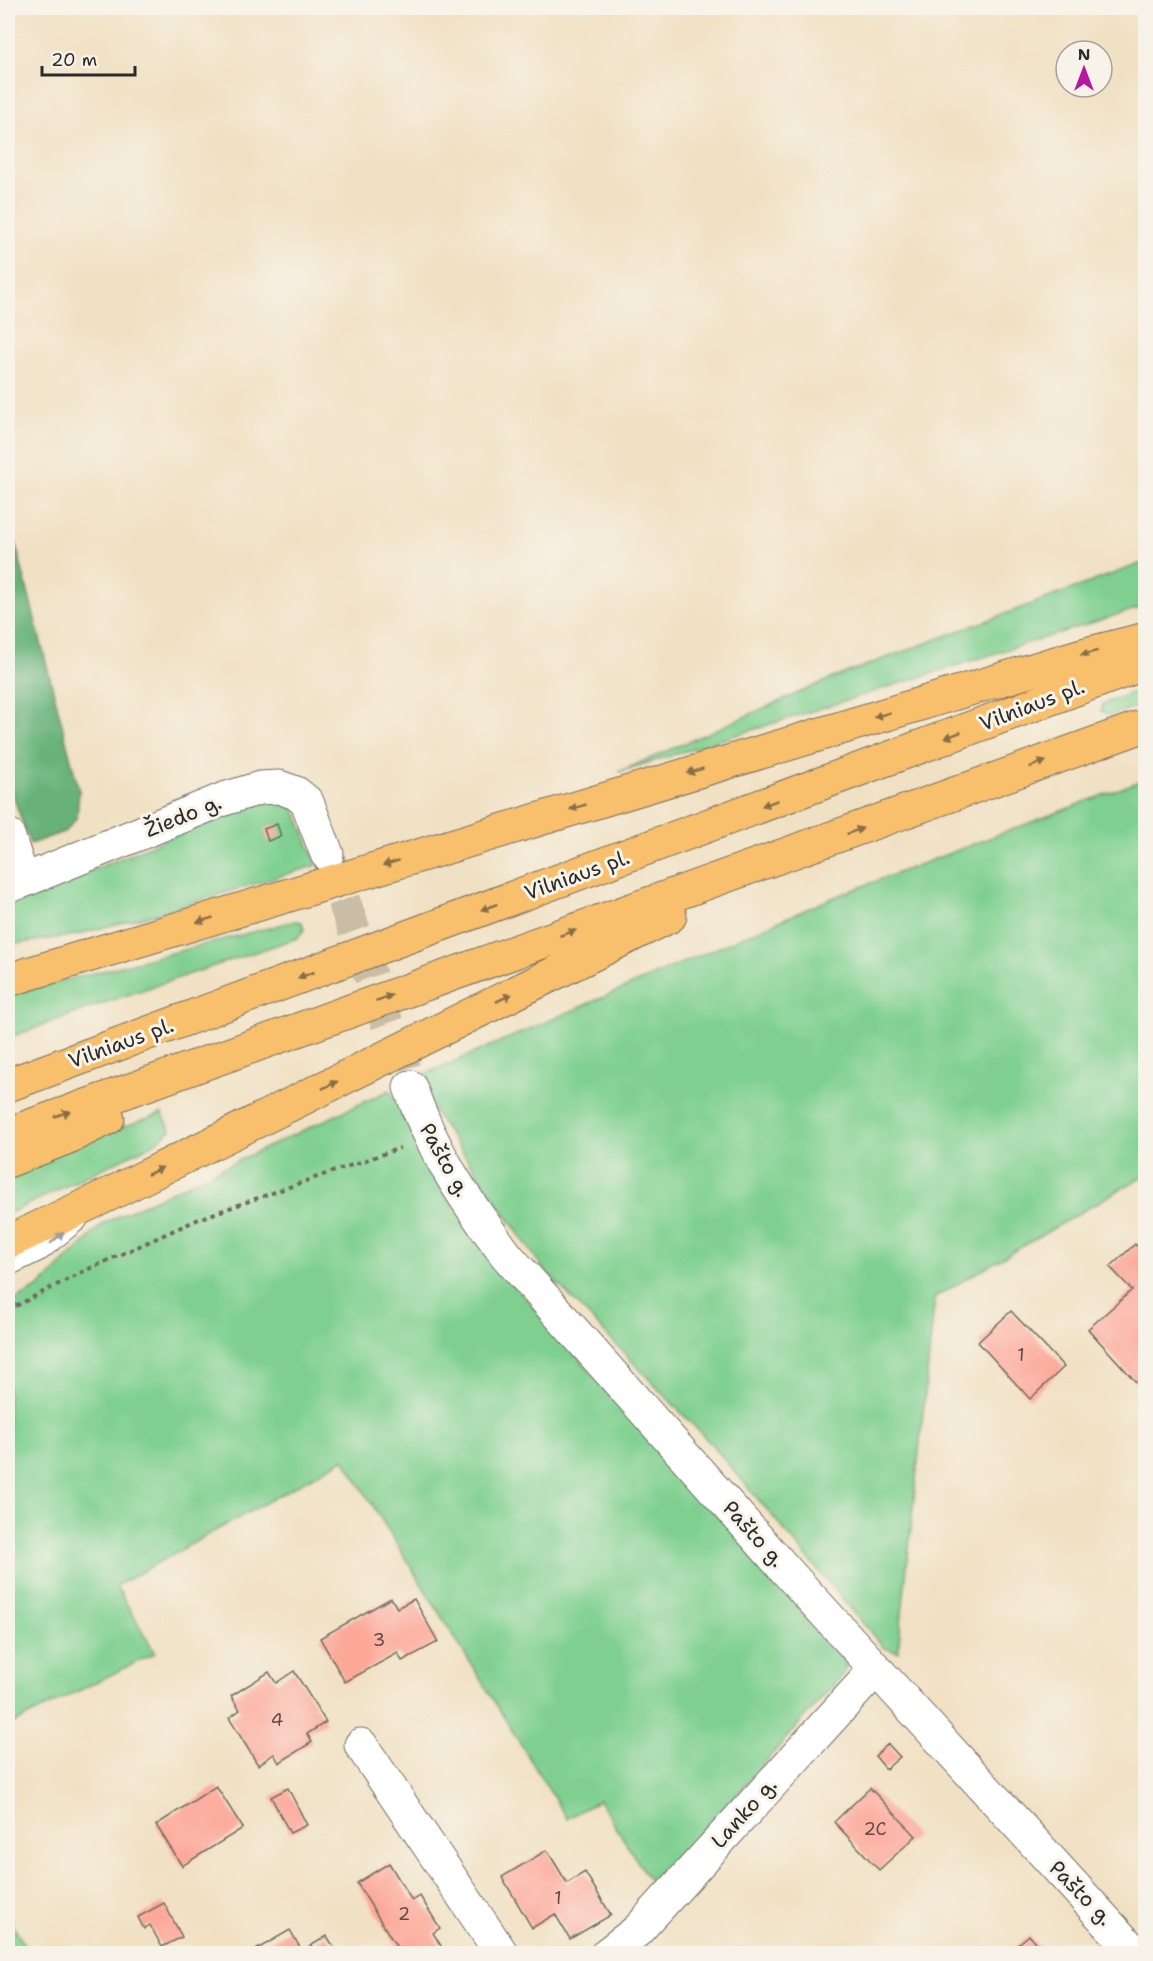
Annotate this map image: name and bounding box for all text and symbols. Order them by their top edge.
scale bar [42,39,135,77]
north arrow [1054,39,1114,99]
text: N [1078,44,1090,65]
text: 20 m [51,48,97,72]
one-way arrow [1080,649,1098,659]
street label: Vilniaus pl. [976,672,1088,738]
one-way arrow [873,711,891,720]
one-way arrow [944,730,962,740]
one-way arrow [1029,759,1047,769]
one-way arrow [686,767,704,776]
street label: Žiedo g. [140,787,226,844]
one-way arrow [761,798,779,808]
one-way arrow [569,803,587,812]
one-way arrow [846,826,864,836]
street label: Vilniaus pl. [520,843,634,907]
one-way arrow [382,859,400,868]
one-way arrow [480,903,498,913]
one-way arrow [195,916,213,925]
one-way arrow [559,928,577,937]
one-way arrow [297,971,315,981]
one-way arrow [375,992,393,1002]
one-way arrow [496,993,513,1003]
street label: Vilniaus pl. [64,1011,178,1075]
one-way arrow [321,1080,338,1089]
one-way arrow [54,1109,72,1119]
street label: Pašto g. [413,1118,477,1202]
one-way arrow [146,1167,164,1177]
one-way arrow [49,1232,64,1245]
house number: 1 [1017,1343,1025,1367]
street label: Pašto g. [717,1495,791,1573]
house number: 3 [373,1628,385,1652]
house number: 4 [271,1708,283,1732]
street label: Lanko g. [705,1772,783,1854]
house number: 2C [863,1817,887,1841]
street label: Pašto g. [1043,1854,1119,1932]
house number: 1 [554,1886,562,1910]
house number: 2 [398,1902,410,1926]

